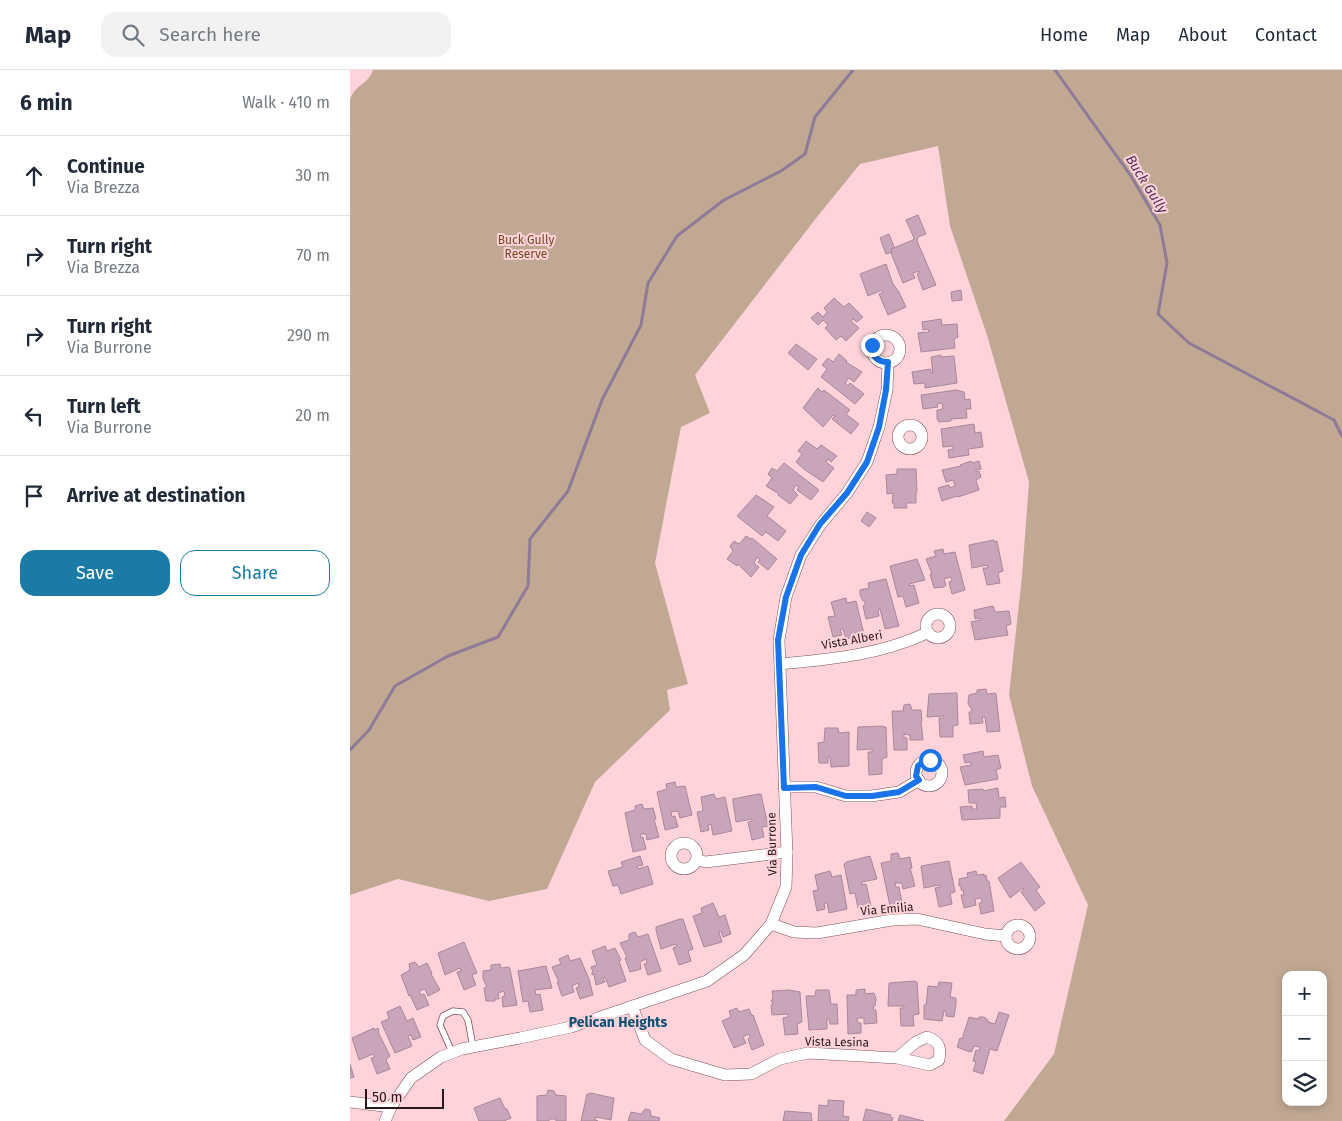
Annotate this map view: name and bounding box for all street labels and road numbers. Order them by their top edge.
street label: Vista Alberi [820,628,884,652]
street label: Via Burrone [764,812,780,876]
street label: Via Emilia [860,900,914,918]
street label: Vista Lesina [805,1034,869,1050]

